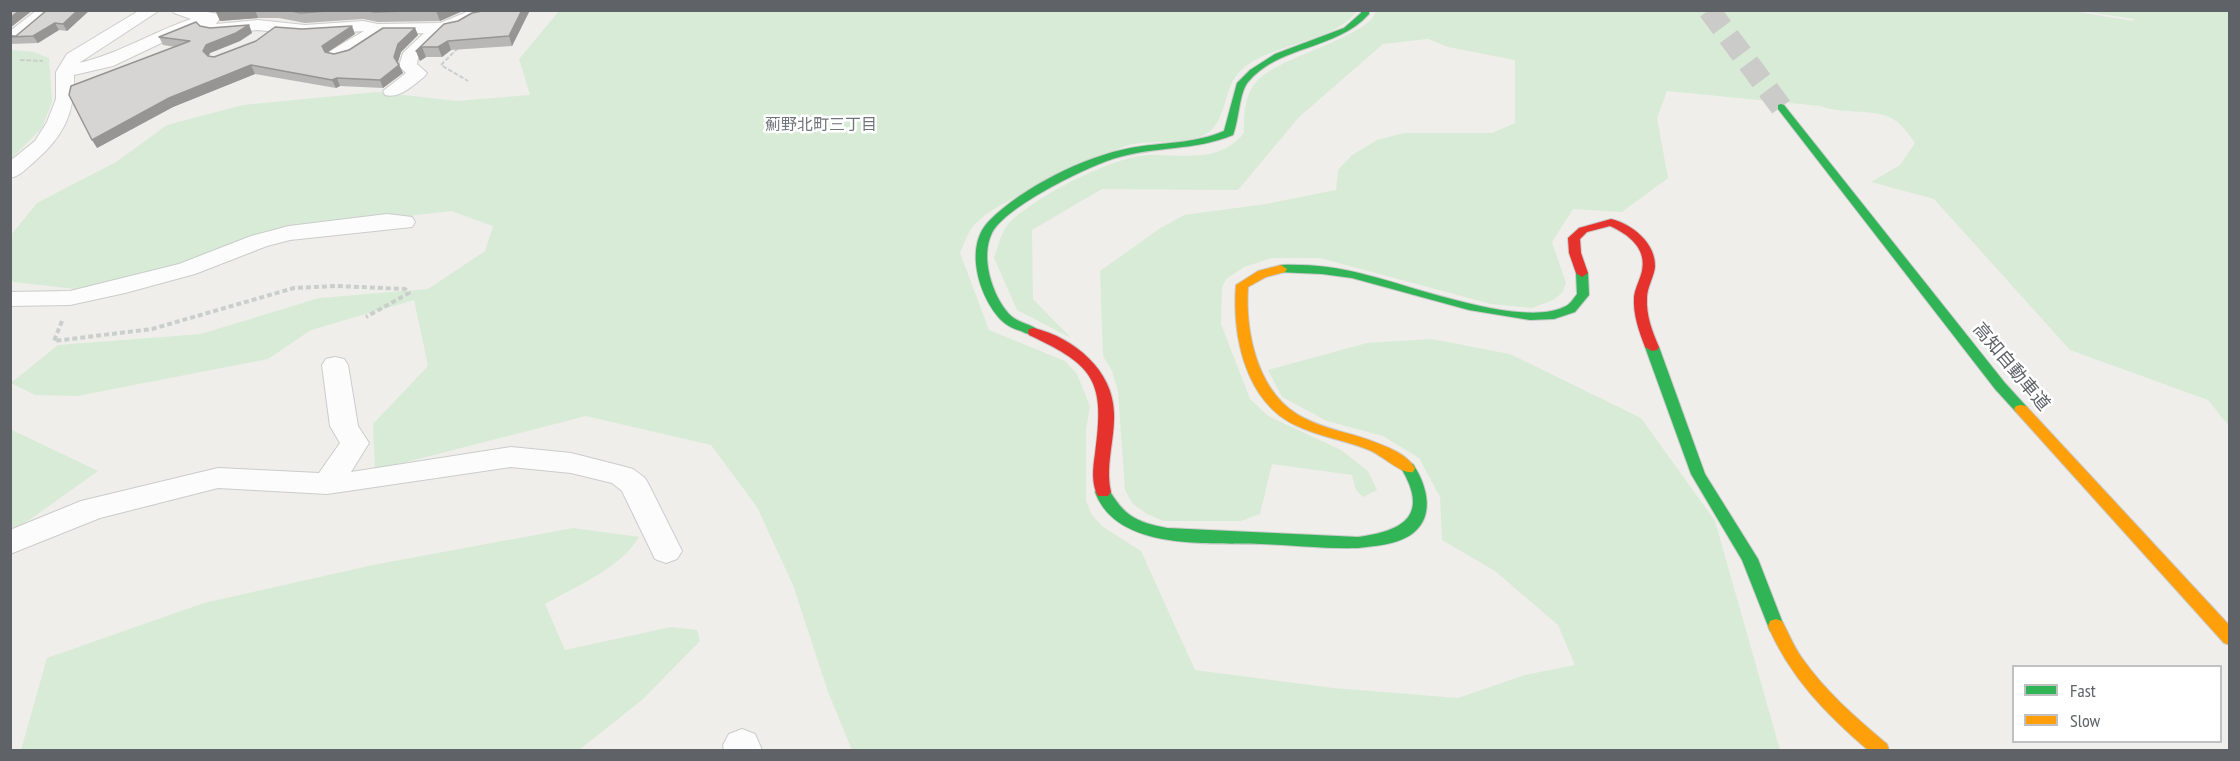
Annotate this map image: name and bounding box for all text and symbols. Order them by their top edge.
district label: 薊野北町三丁目 [765,115,877,135]
street label: 高知自動車道 [1968,319,2054,415]
legend [2012,665,2222,743]
text: Fast [2070,679,2096,702]
text: Slow [2070,709,2100,732]

